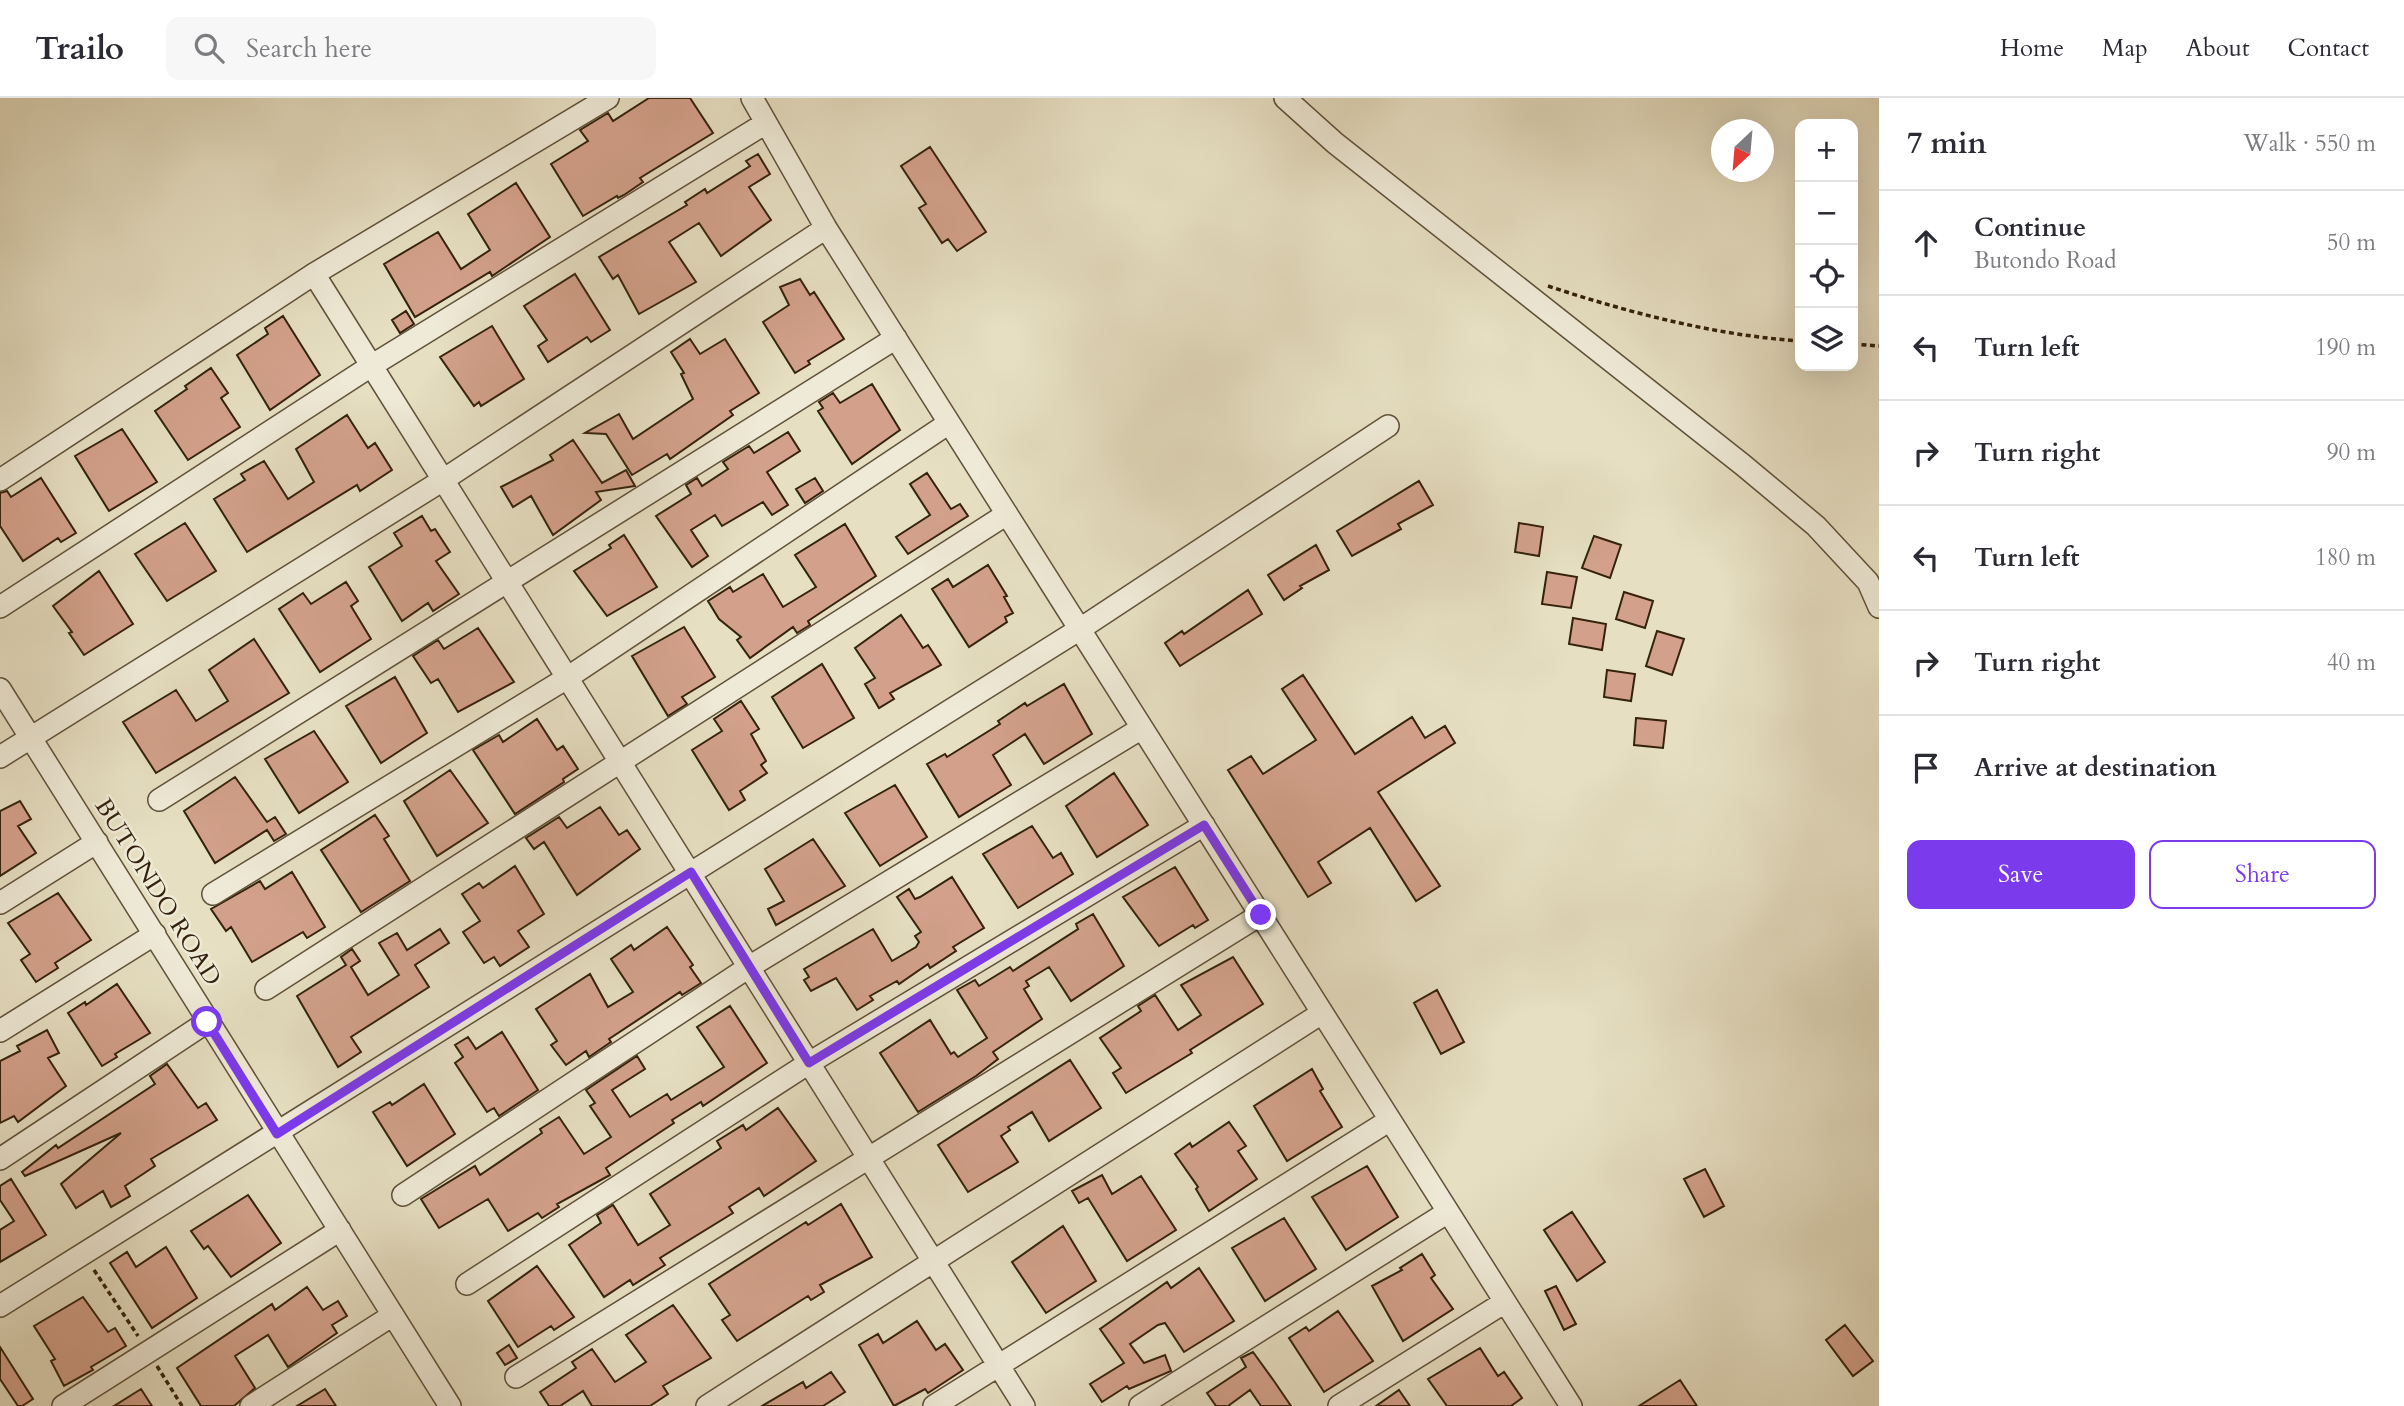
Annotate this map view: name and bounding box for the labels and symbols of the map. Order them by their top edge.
north arrow [1711,119,1774,182]
street label: BUTONDO ROAD [87,792,229,992]
route end [1245,899,1276,930]
route start [191,1006,222,1037]

